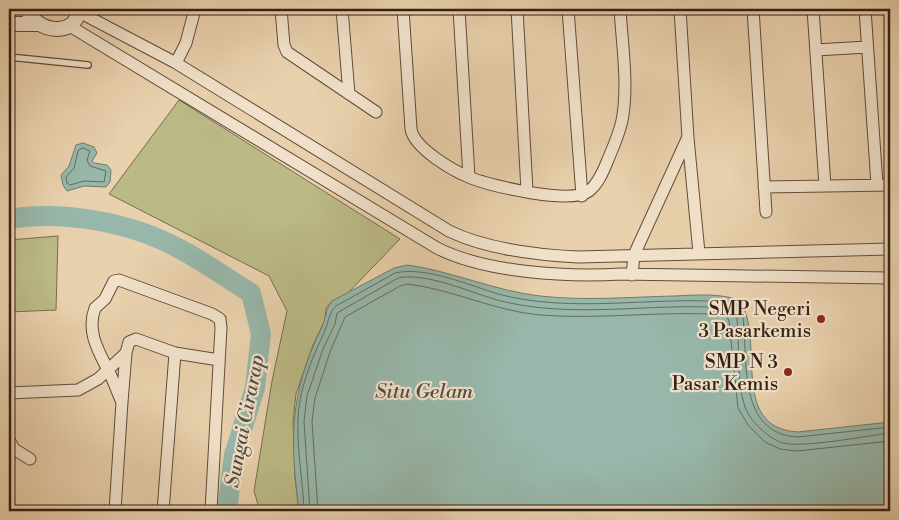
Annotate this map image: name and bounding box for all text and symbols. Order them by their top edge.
place label: SMP Negeri 3 Pasarkemis [698,297,811,343]
marker: SMP Negeri 3 Pasarkemis [815,313,827,325]
place label: SMP N 3 Pasar Kemis [672,350,778,396]
water label: Sungai Cirarap [220,353,271,490]
marker: SMP N 3 Pasar Kemis [782,366,794,378]
water label: Situ Gelam [375,380,474,405]

